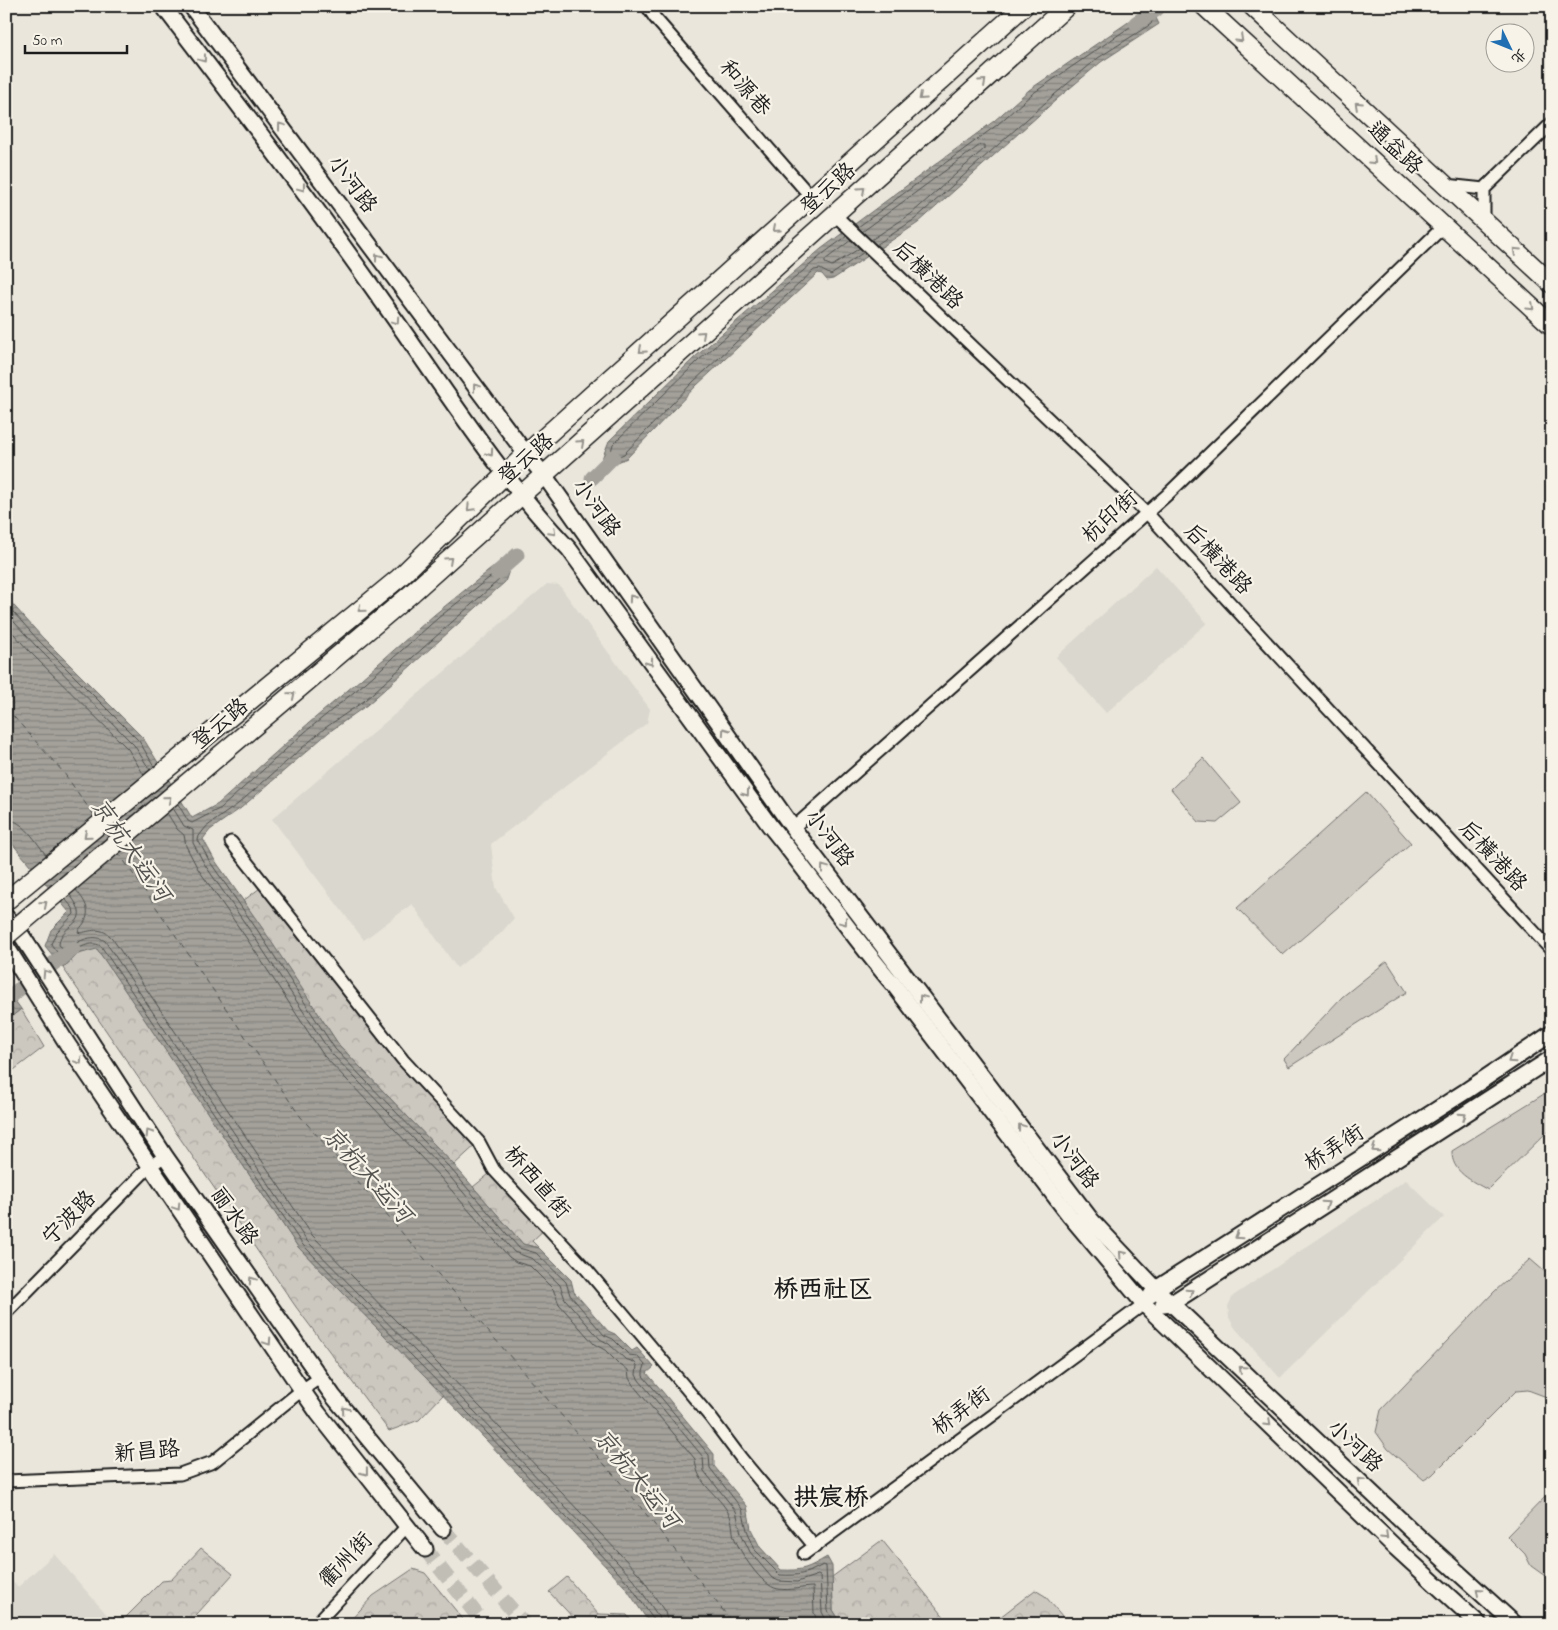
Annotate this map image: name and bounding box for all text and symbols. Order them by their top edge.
scale bar [25,22,128,54]
north arrow [1486,22,1536,72]
text: 50 m [32,30,63,52]
one-way arrow [1235,33,1244,42]
text: 北 [1506,44,1531,68]
one-way arrow [198,53,206,62]
street label: 和源巷 [710,54,778,124]
one-way arrow [977,79,986,88]
one-way arrow [919,92,928,101]
one-way arrow [1355,102,1364,111]
street label: 通益路 [1359,115,1429,183]
one-way arrow [278,122,287,132]
street label: 小河路 [318,149,384,221]
one-way arrow [1367,155,1376,164]
street label: 登云路 [794,156,864,224]
one-way arrow [296,182,304,191]
one-way arrow [856,187,865,196]
one-way arrow [772,224,781,233]
street label: 后横港路 [884,234,970,318]
one-way arrow [1513,248,1522,257]
one-way arrow [376,254,384,263]
one-way arrow [1525,301,1534,310]
one-way arrow [390,315,399,324]
one-way arrow [696,331,705,340]
one-way arrow [638,344,647,353]
one-way arrow [473,383,482,393]
street label: 登云路 [492,426,562,494]
one-way arrow [575,439,584,448]
one-way arrow [484,447,493,457]
street label: 小河路 [563,473,627,545]
street label: 杭印街 [1076,484,1146,552]
one-way arrow [467,502,476,511]
street label: 后横港路 [1175,517,1259,603]
one-way arrow [547,526,556,535]
one-way arrow [443,557,452,566]
one-way arrow [629,594,638,604]
one-way arrow [358,604,367,612]
one-way arrow [644,656,653,666]
street label: 登云路 [185,692,257,758]
one-way arrow [286,692,295,700]
one-way arrow [722,727,731,737]
one-way arrow [740,787,749,797]
water label: 京杭大运河 [80,792,180,913]
one-way arrow [162,796,171,805]
street label: 小河路 [795,803,861,875]
street label: 后横港路 [1450,814,1534,900]
one-way arrow [84,829,93,837]
one-way arrow [821,865,829,874]
one-way arrow [38,901,47,910]
one-way arrow [838,916,847,926]
one-way arrow [43,969,52,979]
one-way arrow [919,994,928,1004]
one-way arrow [1508,1054,1517,1063]
one-way arrow [72,1056,82,1065]
one-way arrow [1457,1112,1466,1122]
street label: 桥弄街 [1299,1118,1371,1180]
water label: 京杭大运河 [313,1120,422,1235]
one-way arrow [1018,1124,1026,1133]
street label: 小河路 [1040,1125,1106,1197]
one-way arrow [146,1129,156,1138]
street label: 桥西直街 [495,1139,577,1227]
one-way arrow [1372,1142,1381,1152]
street label: 丽水路 [201,1181,265,1253]
street label: 宁波路 [36,1184,104,1254]
one-way arrow [1321,1201,1330,1210]
one-way arrow [171,1202,180,1211]
one-way arrow [1235,1230,1244,1239]
one-way arrow [1119,1250,1128,1259]
district label: 桥西社区 [773,1273,873,1309]
one-way arrow [249,1276,258,1286]
one-way arrow [1184,1289,1193,1298]
one-way arrow [262,1336,271,1345]
one-way arrow [1238,1366,1247,1375]
street label: 桥弄街 [926,1380,998,1444]
one-way arrow [343,1407,351,1416]
street label: 小河路 [1319,1413,1389,1481]
one-way arrow [1262,1417,1271,1426]
water label: 京杭大运河 [584,1422,689,1541]
street label: 新昌路 [113,1434,181,1472]
one-way arrow [359,1467,368,1476]
one-way arrow [1356,1478,1365,1487]
district label: 拱宸桥 [793,1481,869,1517]
street label: 衢州街 [313,1526,381,1596]
one-way arrow [1379,1530,1388,1539]
one-way arrow [1476,1588,1485,1597]

